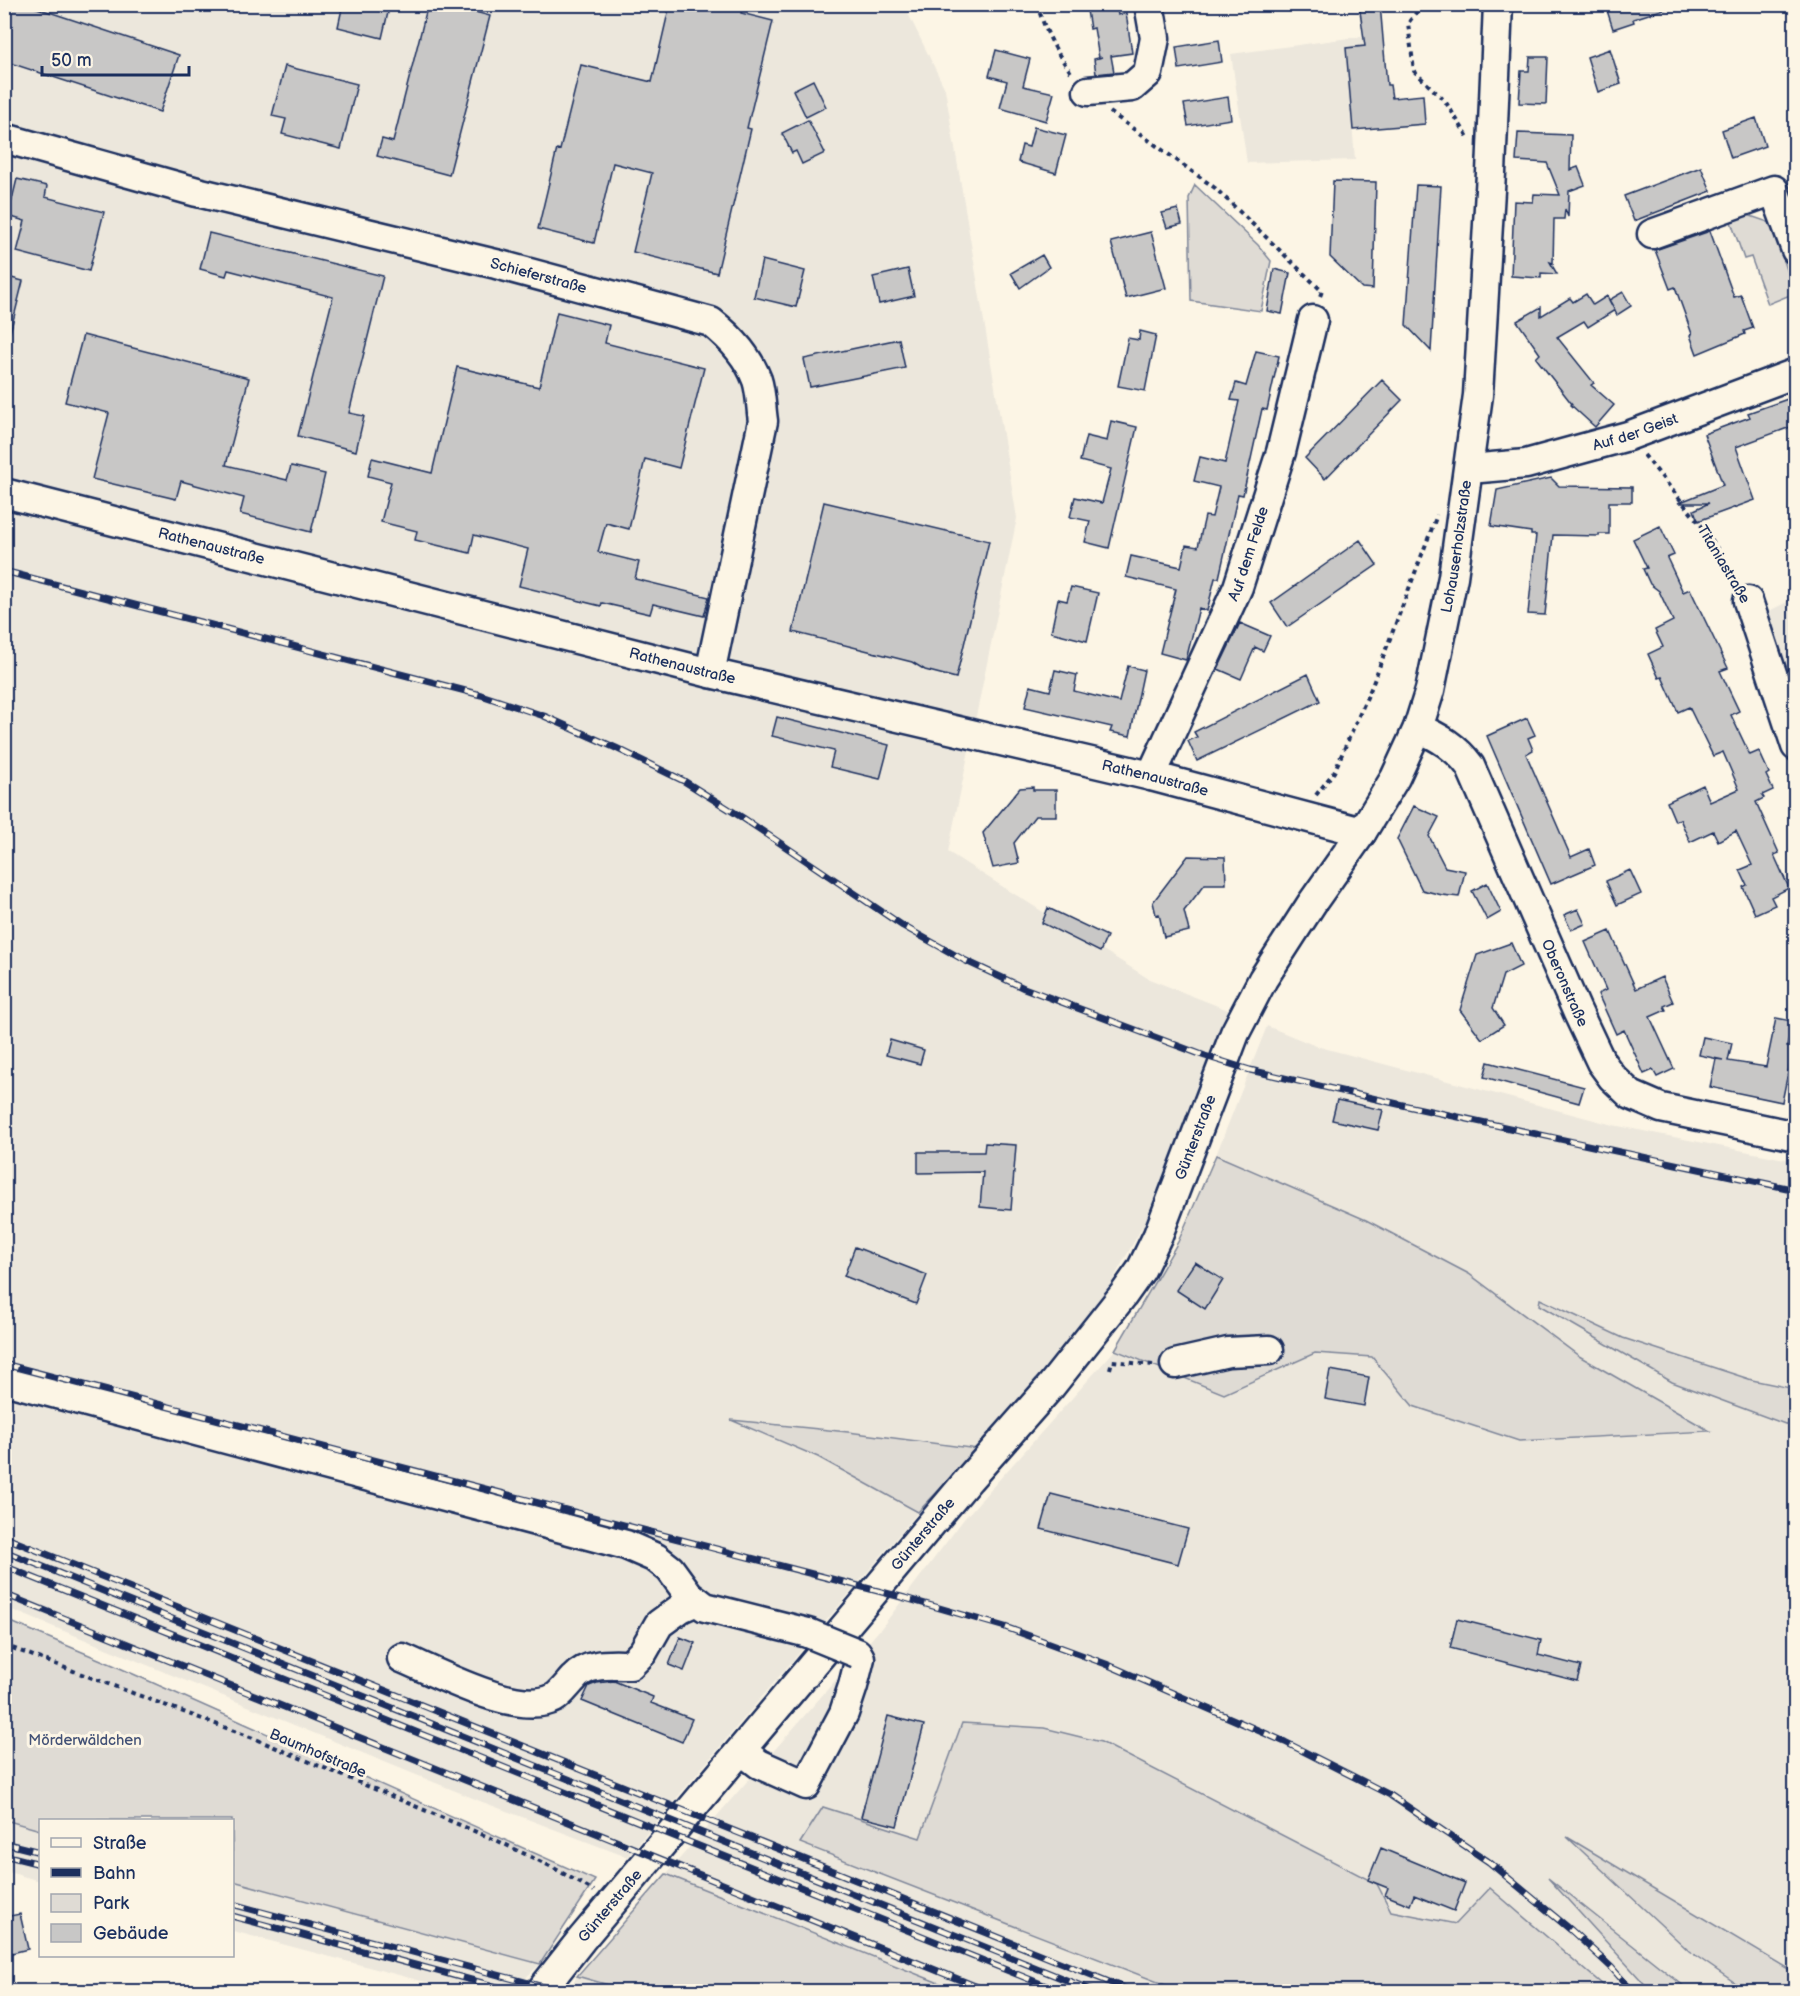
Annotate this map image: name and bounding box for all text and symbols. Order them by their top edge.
scale bar [42,39,189,77]
text: 50 m [51,50,92,71]
street label: Schieferstraße [488,254,589,298]
street label: Auf der Geist [1591,409,1681,455]
street label: Lohauserholzstraße [1437,479,1476,615]
street label: Auf dem Felde [1224,504,1273,604]
street label: Titaniastraße [1693,522,1754,607]
street label: Rathenaustraße [156,524,267,569]
street label: Rathenaustraße [627,644,738,689]
street label: Rathenaustraße [1100,756,1211,801]
street label: Oberonstraße [1537,936,1592,1030]
street label: Günterstraße [1171,1092,1221,1183]
street label: Günterstraße [887,1494,959,1575]
street label: Baumhofstraße [266,1725,369,1782]
park label: Mörderwäldchen [28,1731,142,1750]
legend [39,1819,234,1957]
text: Straße [93,1833,147,1854]
text: Bahn [93,1863,136,1884]
street label: Günterstraße [574,1866,646,1946]
text: Park [93,1893,129,1914]
text: Gebäude [93,1923,169,1944]

